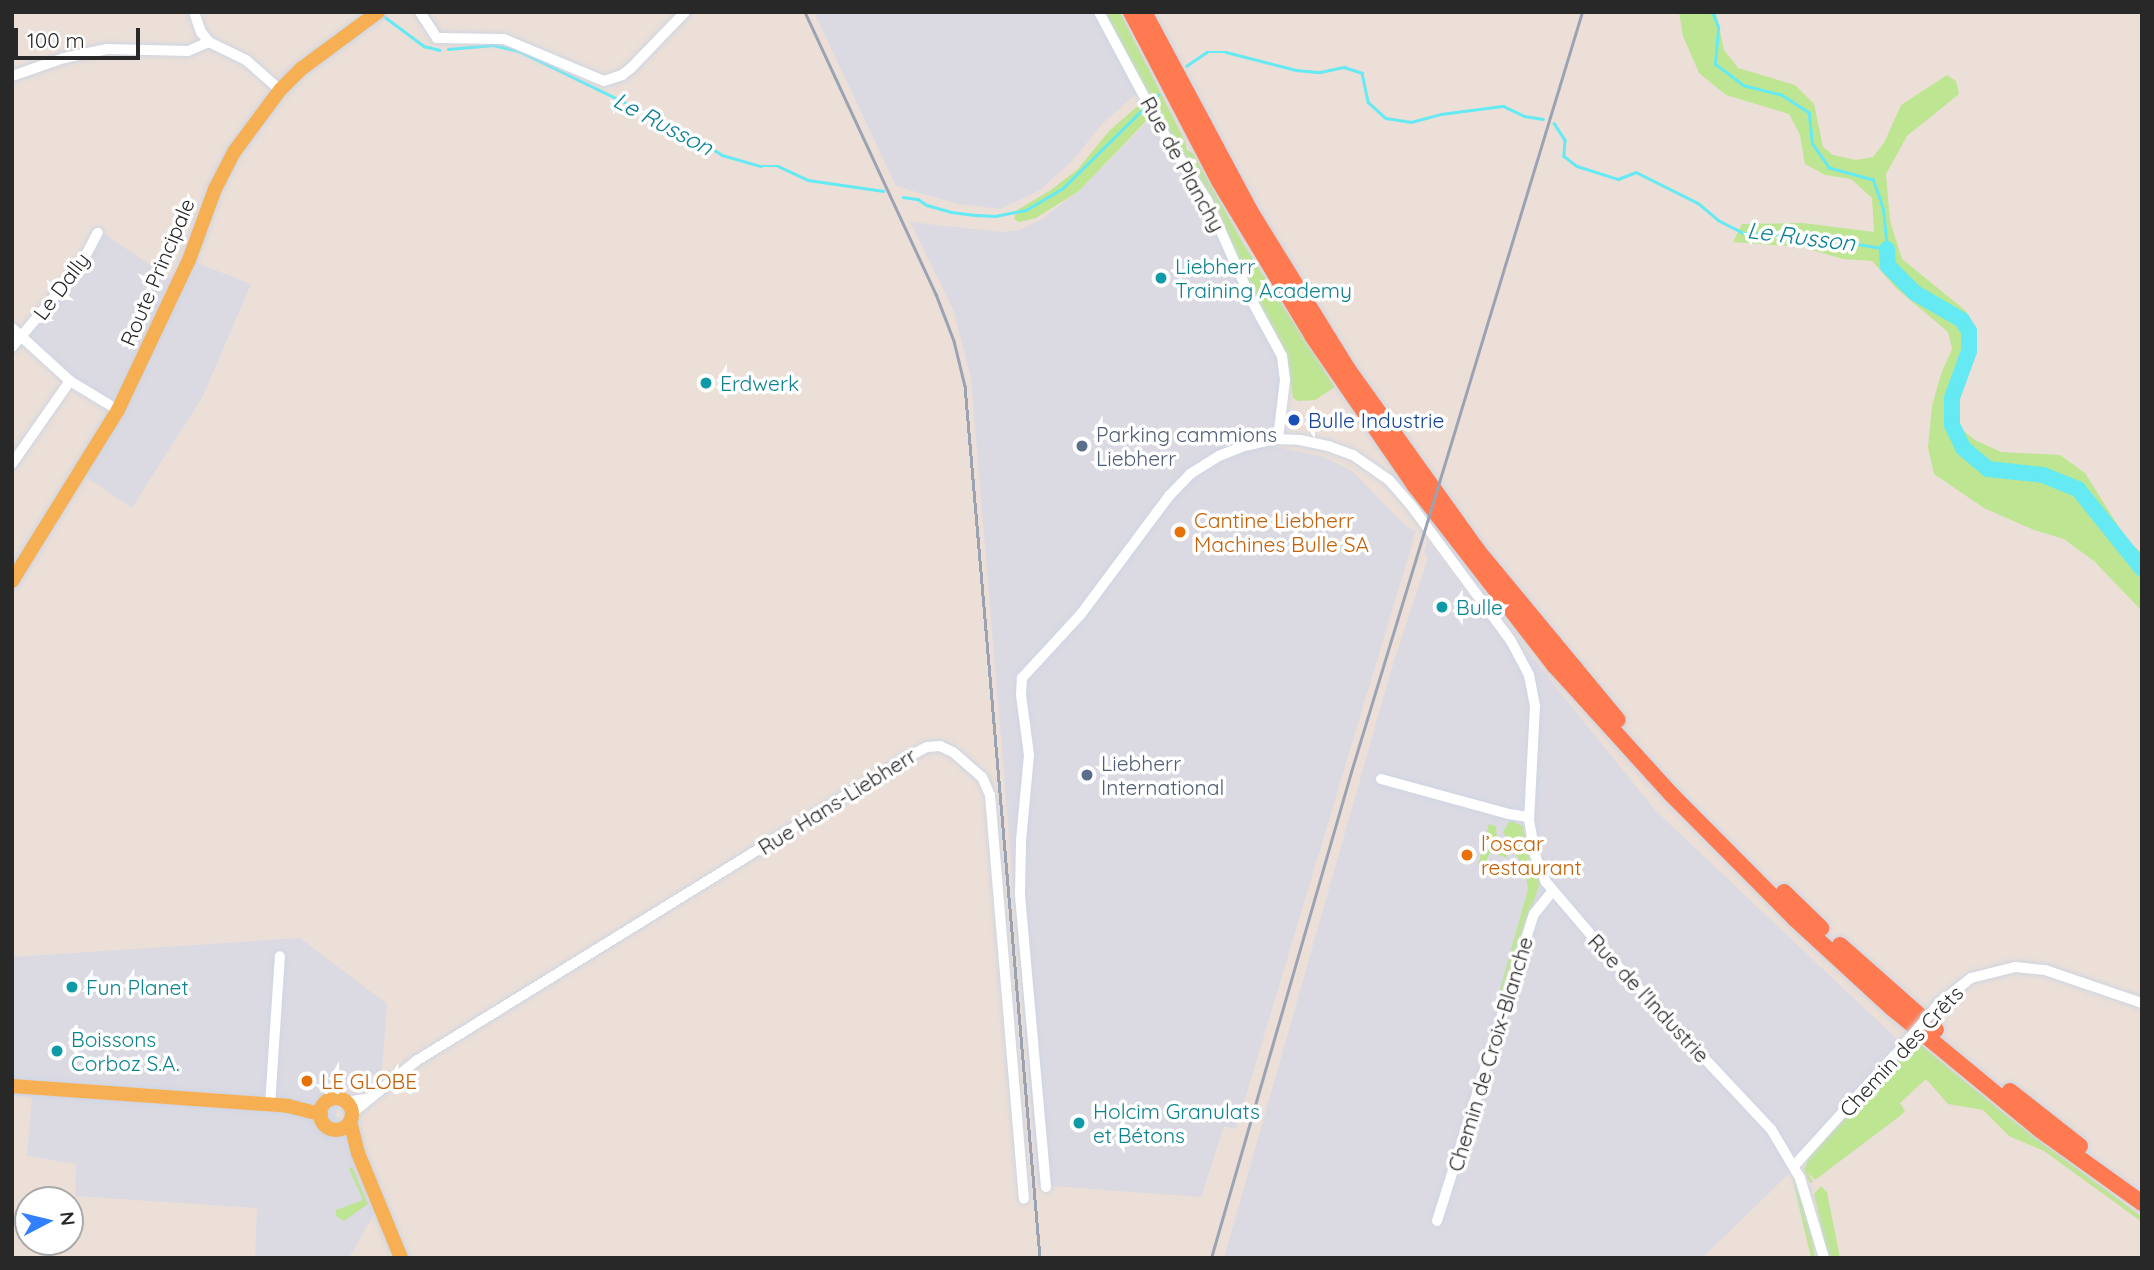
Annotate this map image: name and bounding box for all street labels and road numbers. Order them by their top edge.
street label: Rue de Planchy [1135,92,1231,236]
street label: Route Principale [115,194,199,350]
street label: Le Dally [28,247,94,325]
street label: Rue Hans-Liebherr [753,742,921,860]
street label: Rue de l'Industrie [1583,929,1715,1067]
street label: Chemin de Croix-Blanche [1442,934,1538,1174]
street label: Chemin des Crêts [1834,980,1968,1122]

